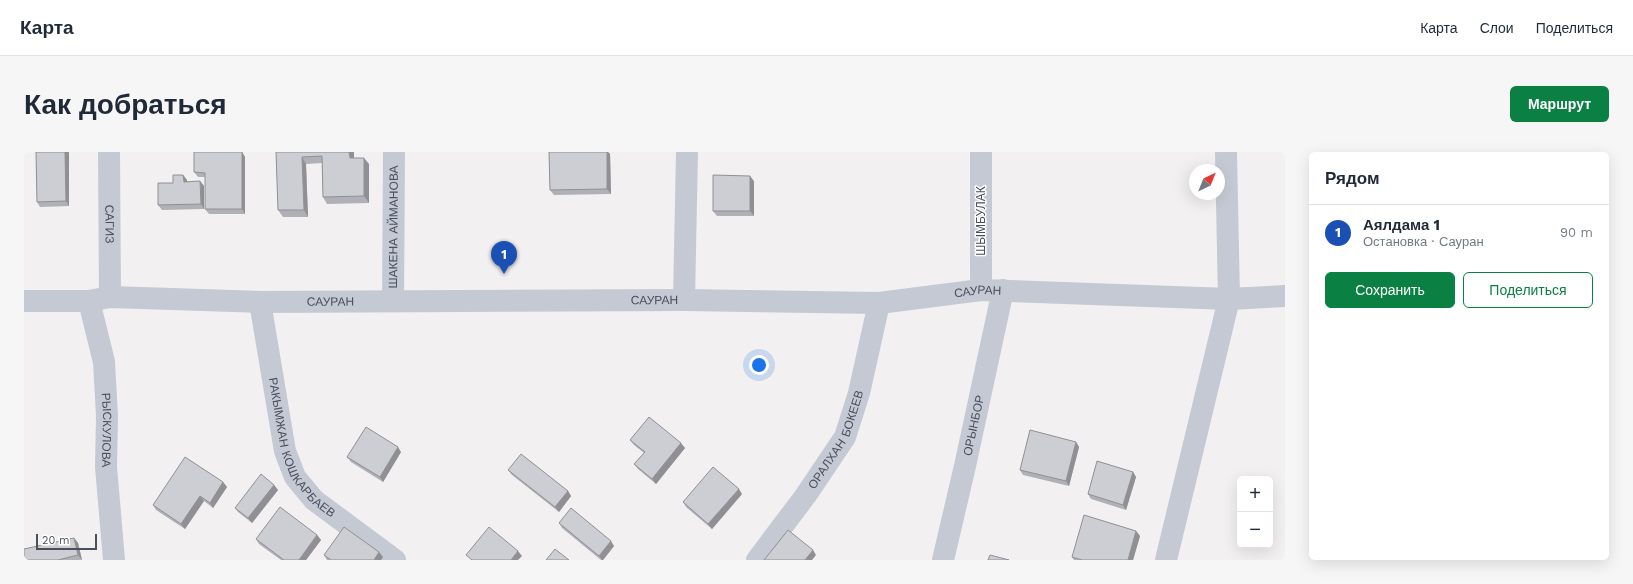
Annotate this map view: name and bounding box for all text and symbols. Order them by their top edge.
text: Карта [20,16,74,39]
text: Карта [1420,20,1458,36]
text: Слои [1480,20,1514,36]
text: Поделиться [1536,20,1613,36]
button: Маршрут [1510,86,1609,122]
text: Как добраться [24,88,227,121]
north arrow [1189,164,1225,200]
street label: ШАКЕНА АЙМАНОВА [386,165,401,289]
text: Рядом [1325,168,1380,188]
street label: ШЫМБУЛАК [974,186,988,256]
street label: САГИЗ [102,205,117,243]
text: Аялдама 1 [1363,216,1440,234]
text: 1 [1335,225,1341,240]
text: 90 m [1560,225,1593,240]
text: Остановка · Сауран [1363,234,1484,249]
pin: 1 [491,241,517,274]
button: Сохранить [1325,272,1455,308]
button: Поделиться [1463,272,1593,308]
street label: САУРАН [953,283,1002,300]
street label: САУРАН [631,293,678,307]
street label: САУРАН [307,295,354,309]
your location [749,355,769,375]
street label: РАКЫМЖАН КОШКАРБАЕВ [266,376,338,520]
street label: ОРАЛХАН БОКЕЕВ [805,389,866,492]
street label: РЫСКУЛОВА [99,392,114,467]
street label: ОРЫНБОР [960,394,987,457]
map controls [1237,476,1273,548]
button: + [1237,476,1273,512]
button: − [1237,512,1273,548]
scale bar [36,532,97,551]
text: 20 m [42,534,70,547]

